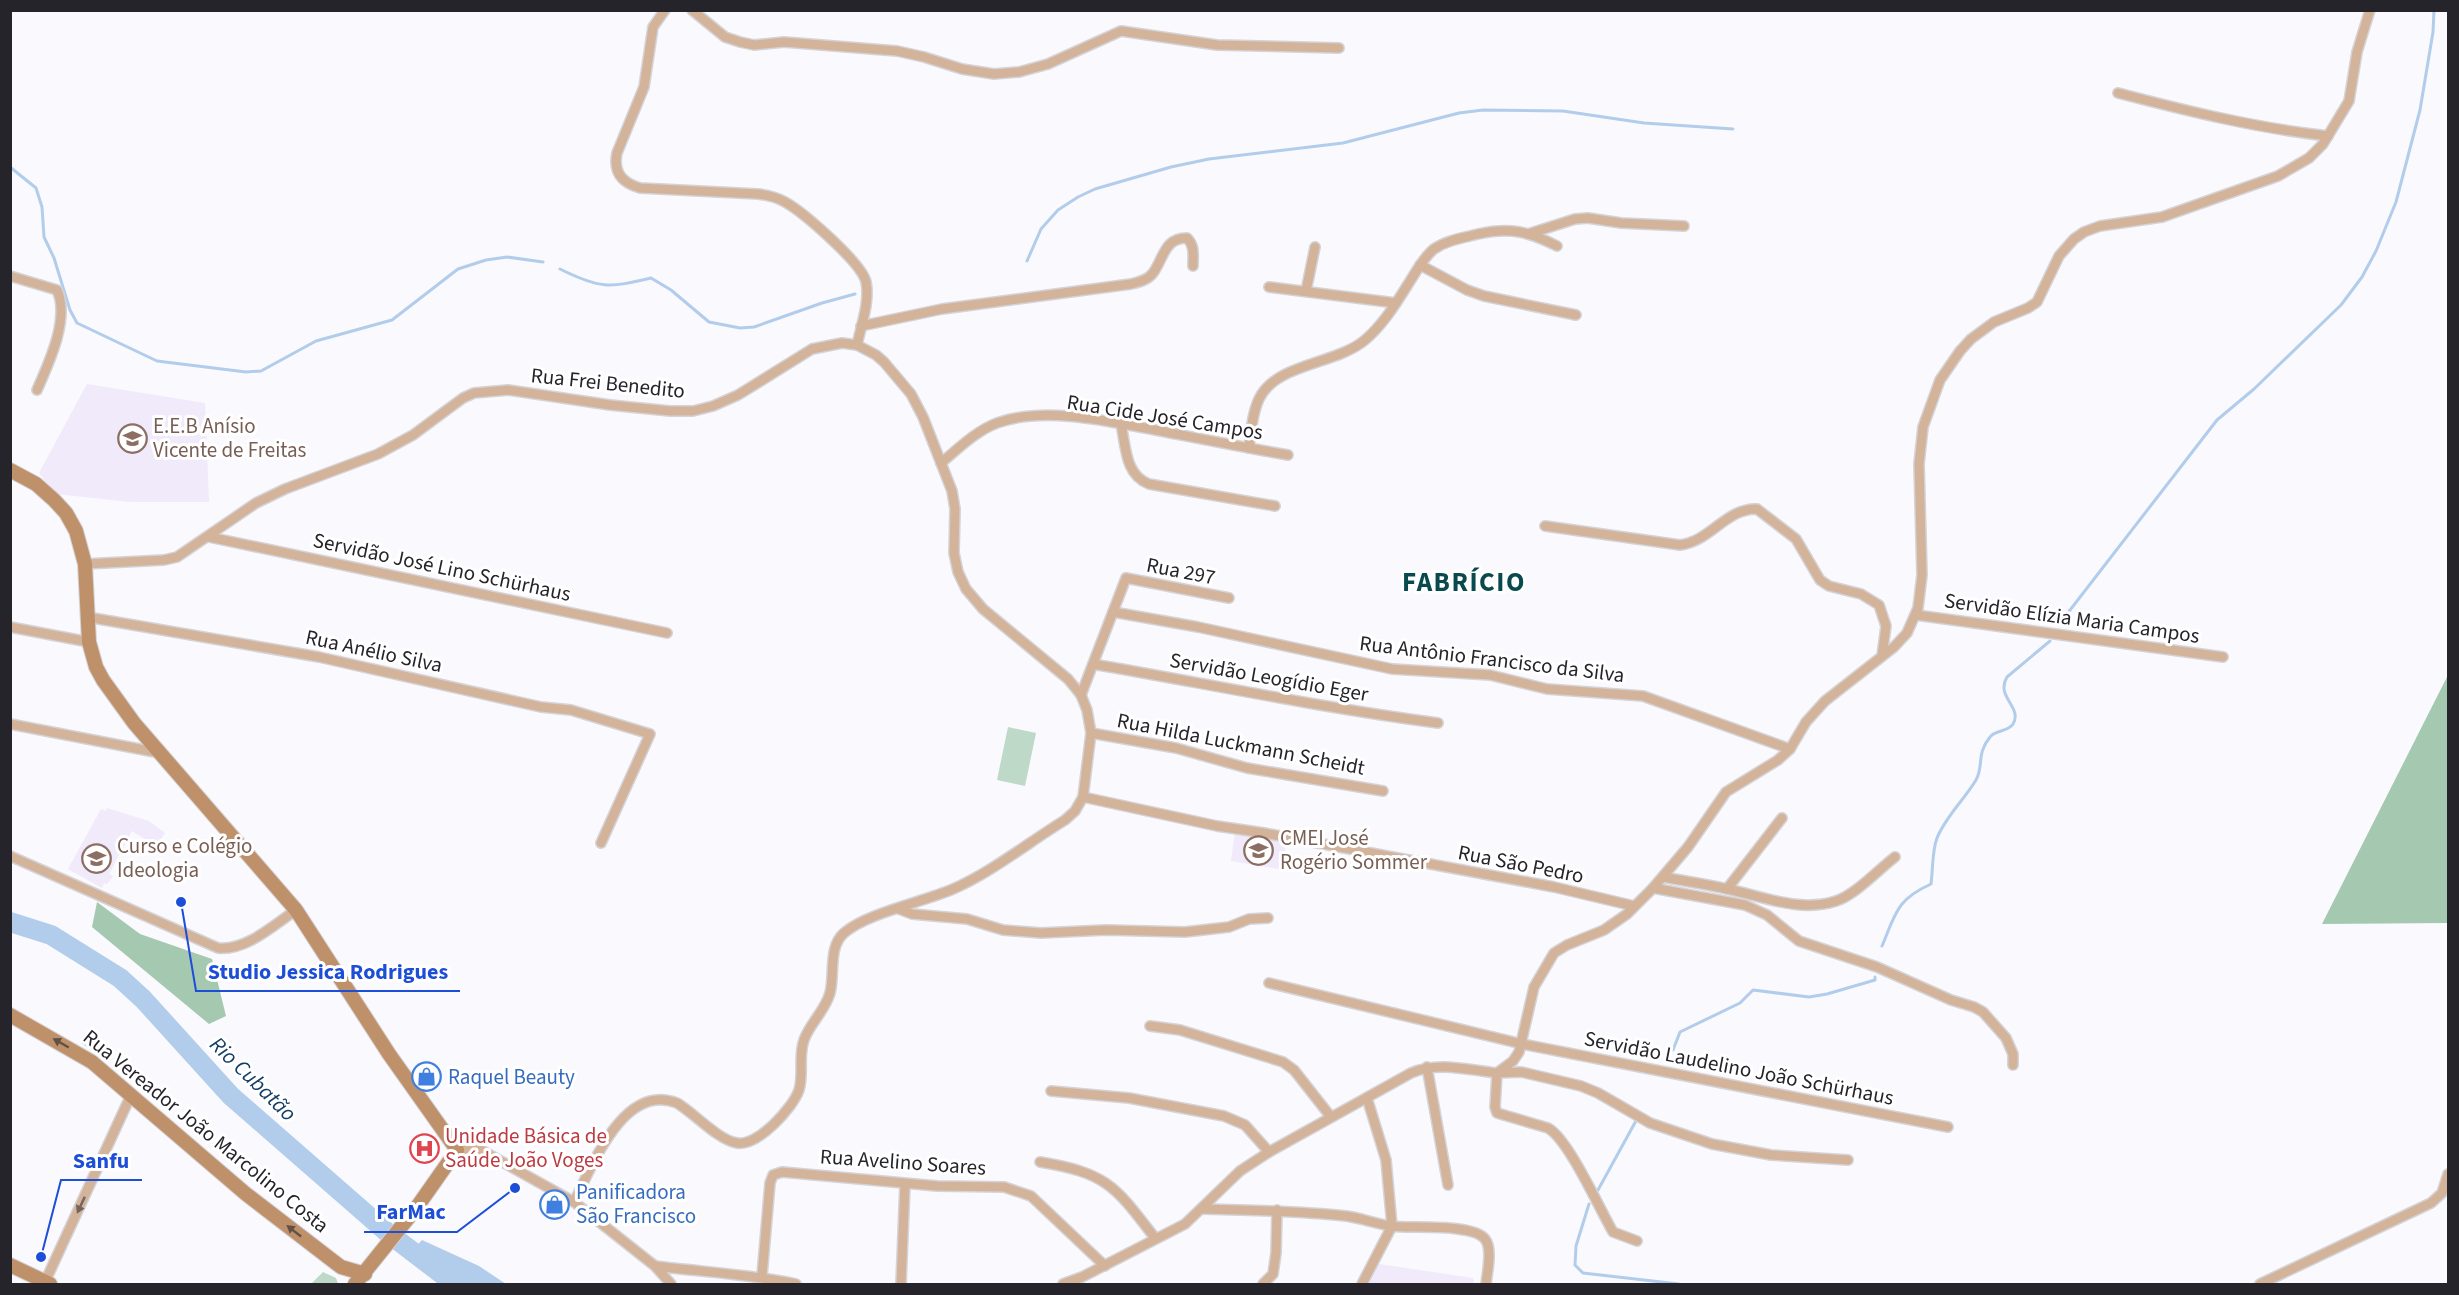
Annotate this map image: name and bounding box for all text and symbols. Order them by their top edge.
street label: Rua Frei Benedito [530,360,686,406]
street label: Rua Cide José Campos [1065,387,1265,447]
place label: E.E.B Anísio Vicente de Freitas [153,411,307,465]
school or university icon: E.E.B Anísio Vicente de Freitas [116,422,148,454]
street label: Servidão José Lino Schürhaus [310,525,574,609]
street label: Rua 297 [1144,550,1218,592]
district label: FABRÍCIO [1402,563,1526,602]
street label: Servidão Elízia Maria Campos [1942,585,2202,651]
street label: Rua Anélio Silva [303,622,445,680]
street label: Rua Antônio Francisco da Silva [1358,628,1626,690]
street label: Servidão Leogídio Eger [1167,645,1371,709]
street label: Rua Hilda Luckmann Scheidt [1114,705,1368,783]
place label: CMEI José Rogério Sommer [1280,823,1428,877]
place label: Curso e Colégio Ideologia [117,831,252,885]
school or university icon: CMEI José Rogério Sommer [1243,834,1275,866]
street label: Rua São Pedro [1456,837,1586,891]
school or university icon: Curso e Colégio Ideologia [80,842,112,874]
callout: Studio Jessica Rodrigues [196,951,460,991]
text: Studio Jessica Rodrigues [208,956,448,988]
street label: Rua Vereador João Marcolino Costa [77,1022,335,1240]
street label: Servidão Laudelino João Schürhaus [1582,1023,1896,1113]
water label: Rio Cubatão [202,1029,304,1129]
one-way arrow [53,1038,70,1048]
shop icon: Raquel Beauty [411,1061,443,1093]
place label: Raquel Beauty [448,1062,575,1092]
place label: Unidade Básica de Saúde João Voges [445,1121,607,1175]
hospital icon: Unidade Básica de Saúde João Voges [408,1132,440,1164]
callout: Sanfu [61,1140,142,1180]
street label: Rua Avelino Soares [819,1141,987,1183]
text: Sanfu [73,1145,129,1177]
place label: Panificadora São Francisco [576,1177,696,1231]
shop icon: Panificadora São Francisco [539,1188,571,1220]
callout: FarMac [364,1192,457,1232]
text: FarMac [376,1196,446,1228]
one-way arrow [76,1197,85,1214]
one-way arrow [287,1226,302,1238]

